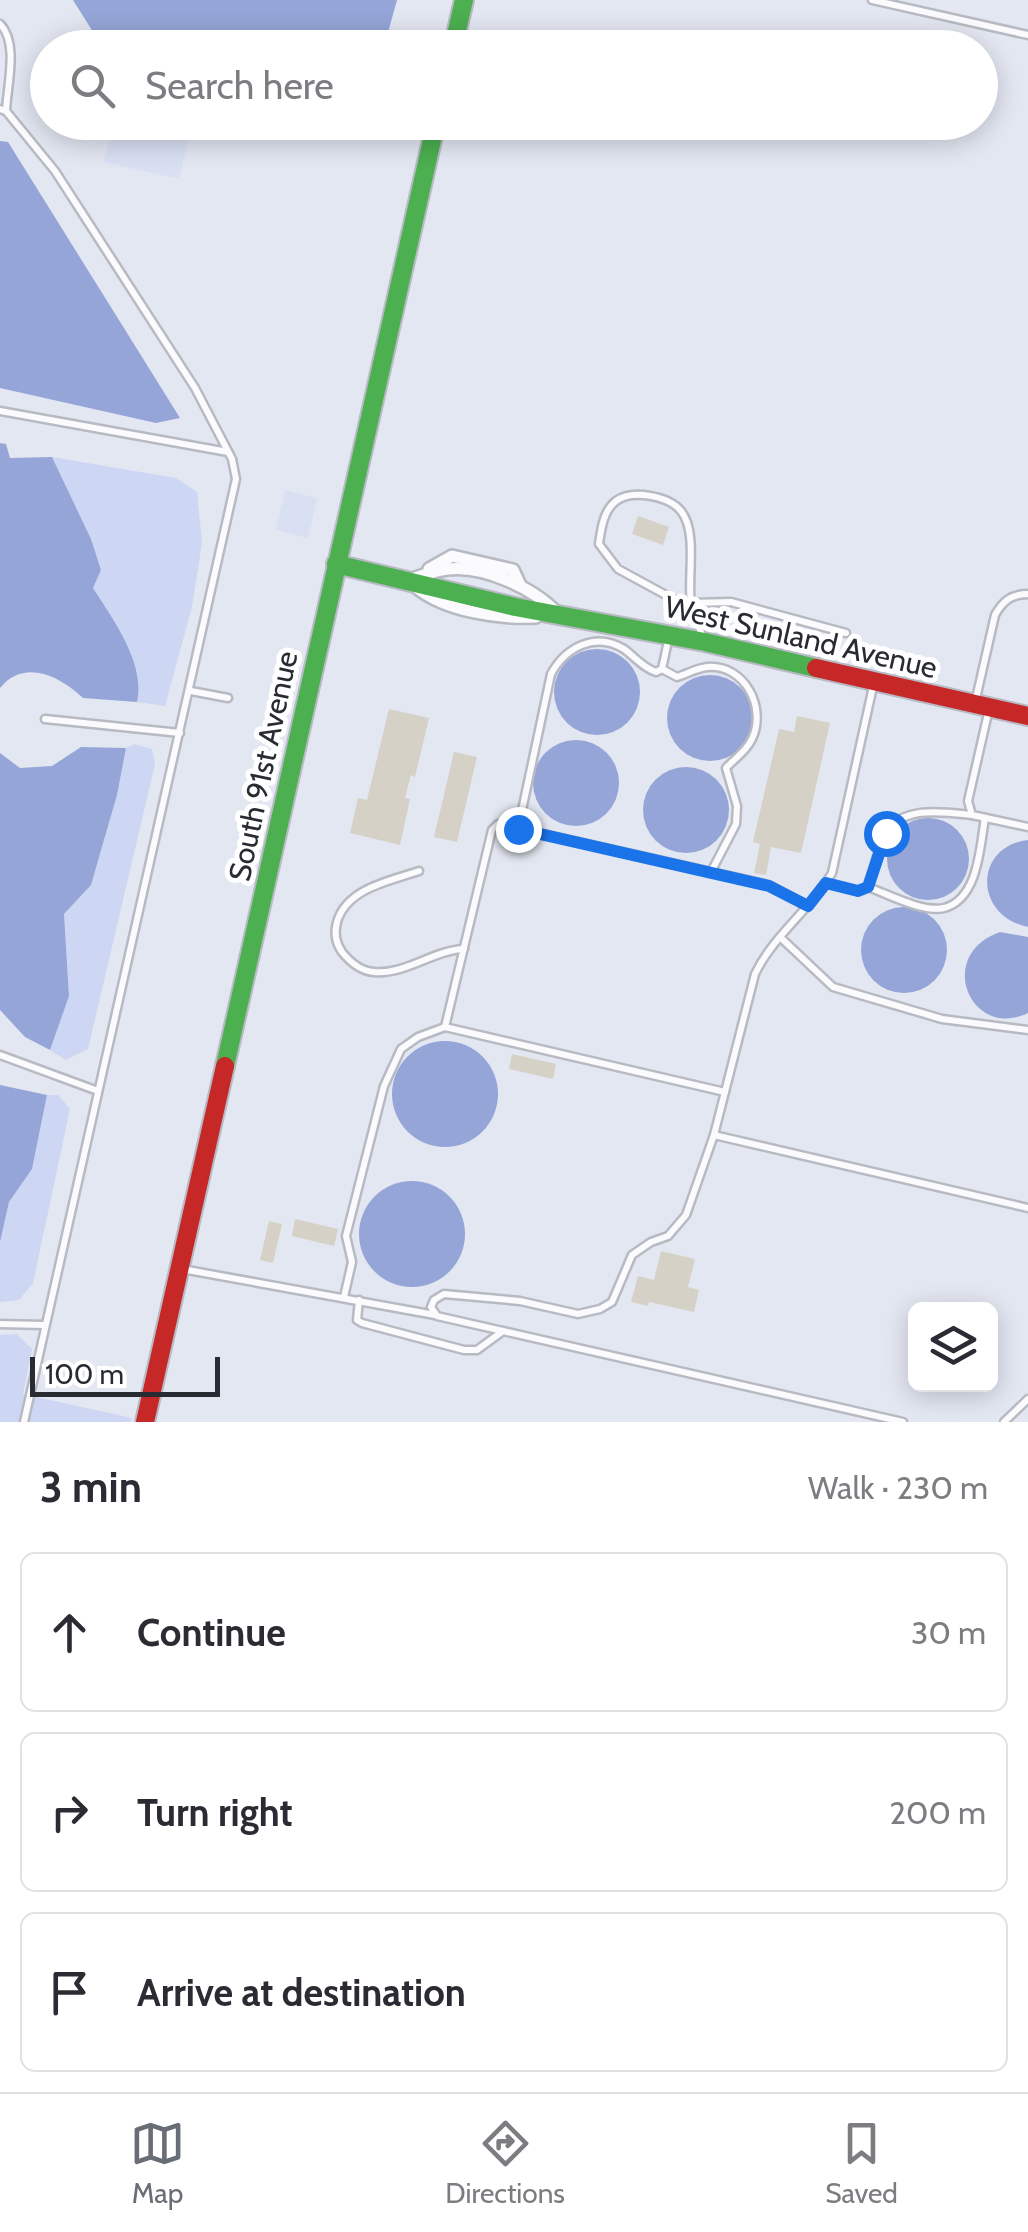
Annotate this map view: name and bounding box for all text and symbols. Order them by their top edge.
search box [30,30,998,140]
icon: search [65,58,120,113]
text: Search here [145,62,334,109]
street label: West Sunland Avenue [661,588,941,686]
street label: South 91st Avenue [221,648,305,884]
route end [496,807,542,853]
route start [864,811,910,857]
map controls [908,1302,998,1392]
button: layers [908,1302,998,1392]
scale bar [30,1352,220,1396]
text: 100 m [45,1357,124,1391]
text: 3 min [40,1461,142,1513]
text: Walk · 230 m [808,1468,988,1507]
icon: ahead [42,1605,97,1660]
text: Continue [137,1609,286,1656]
text: 30 m [911,1613,986,1652]
icon: right [42,1785,97,1840]
text: Turn right [137,1789,293,1836]
text: 200 m [889,1793,986,1832]
icon: arrive [42,1965,97,2020]
text: Arrive at destination [137,1969,466,2016]
tab: Map [130,2116,185,2210]
tab: Directions [445,2116,565,2210]
tab: Saved [825,2116,898,2210]

